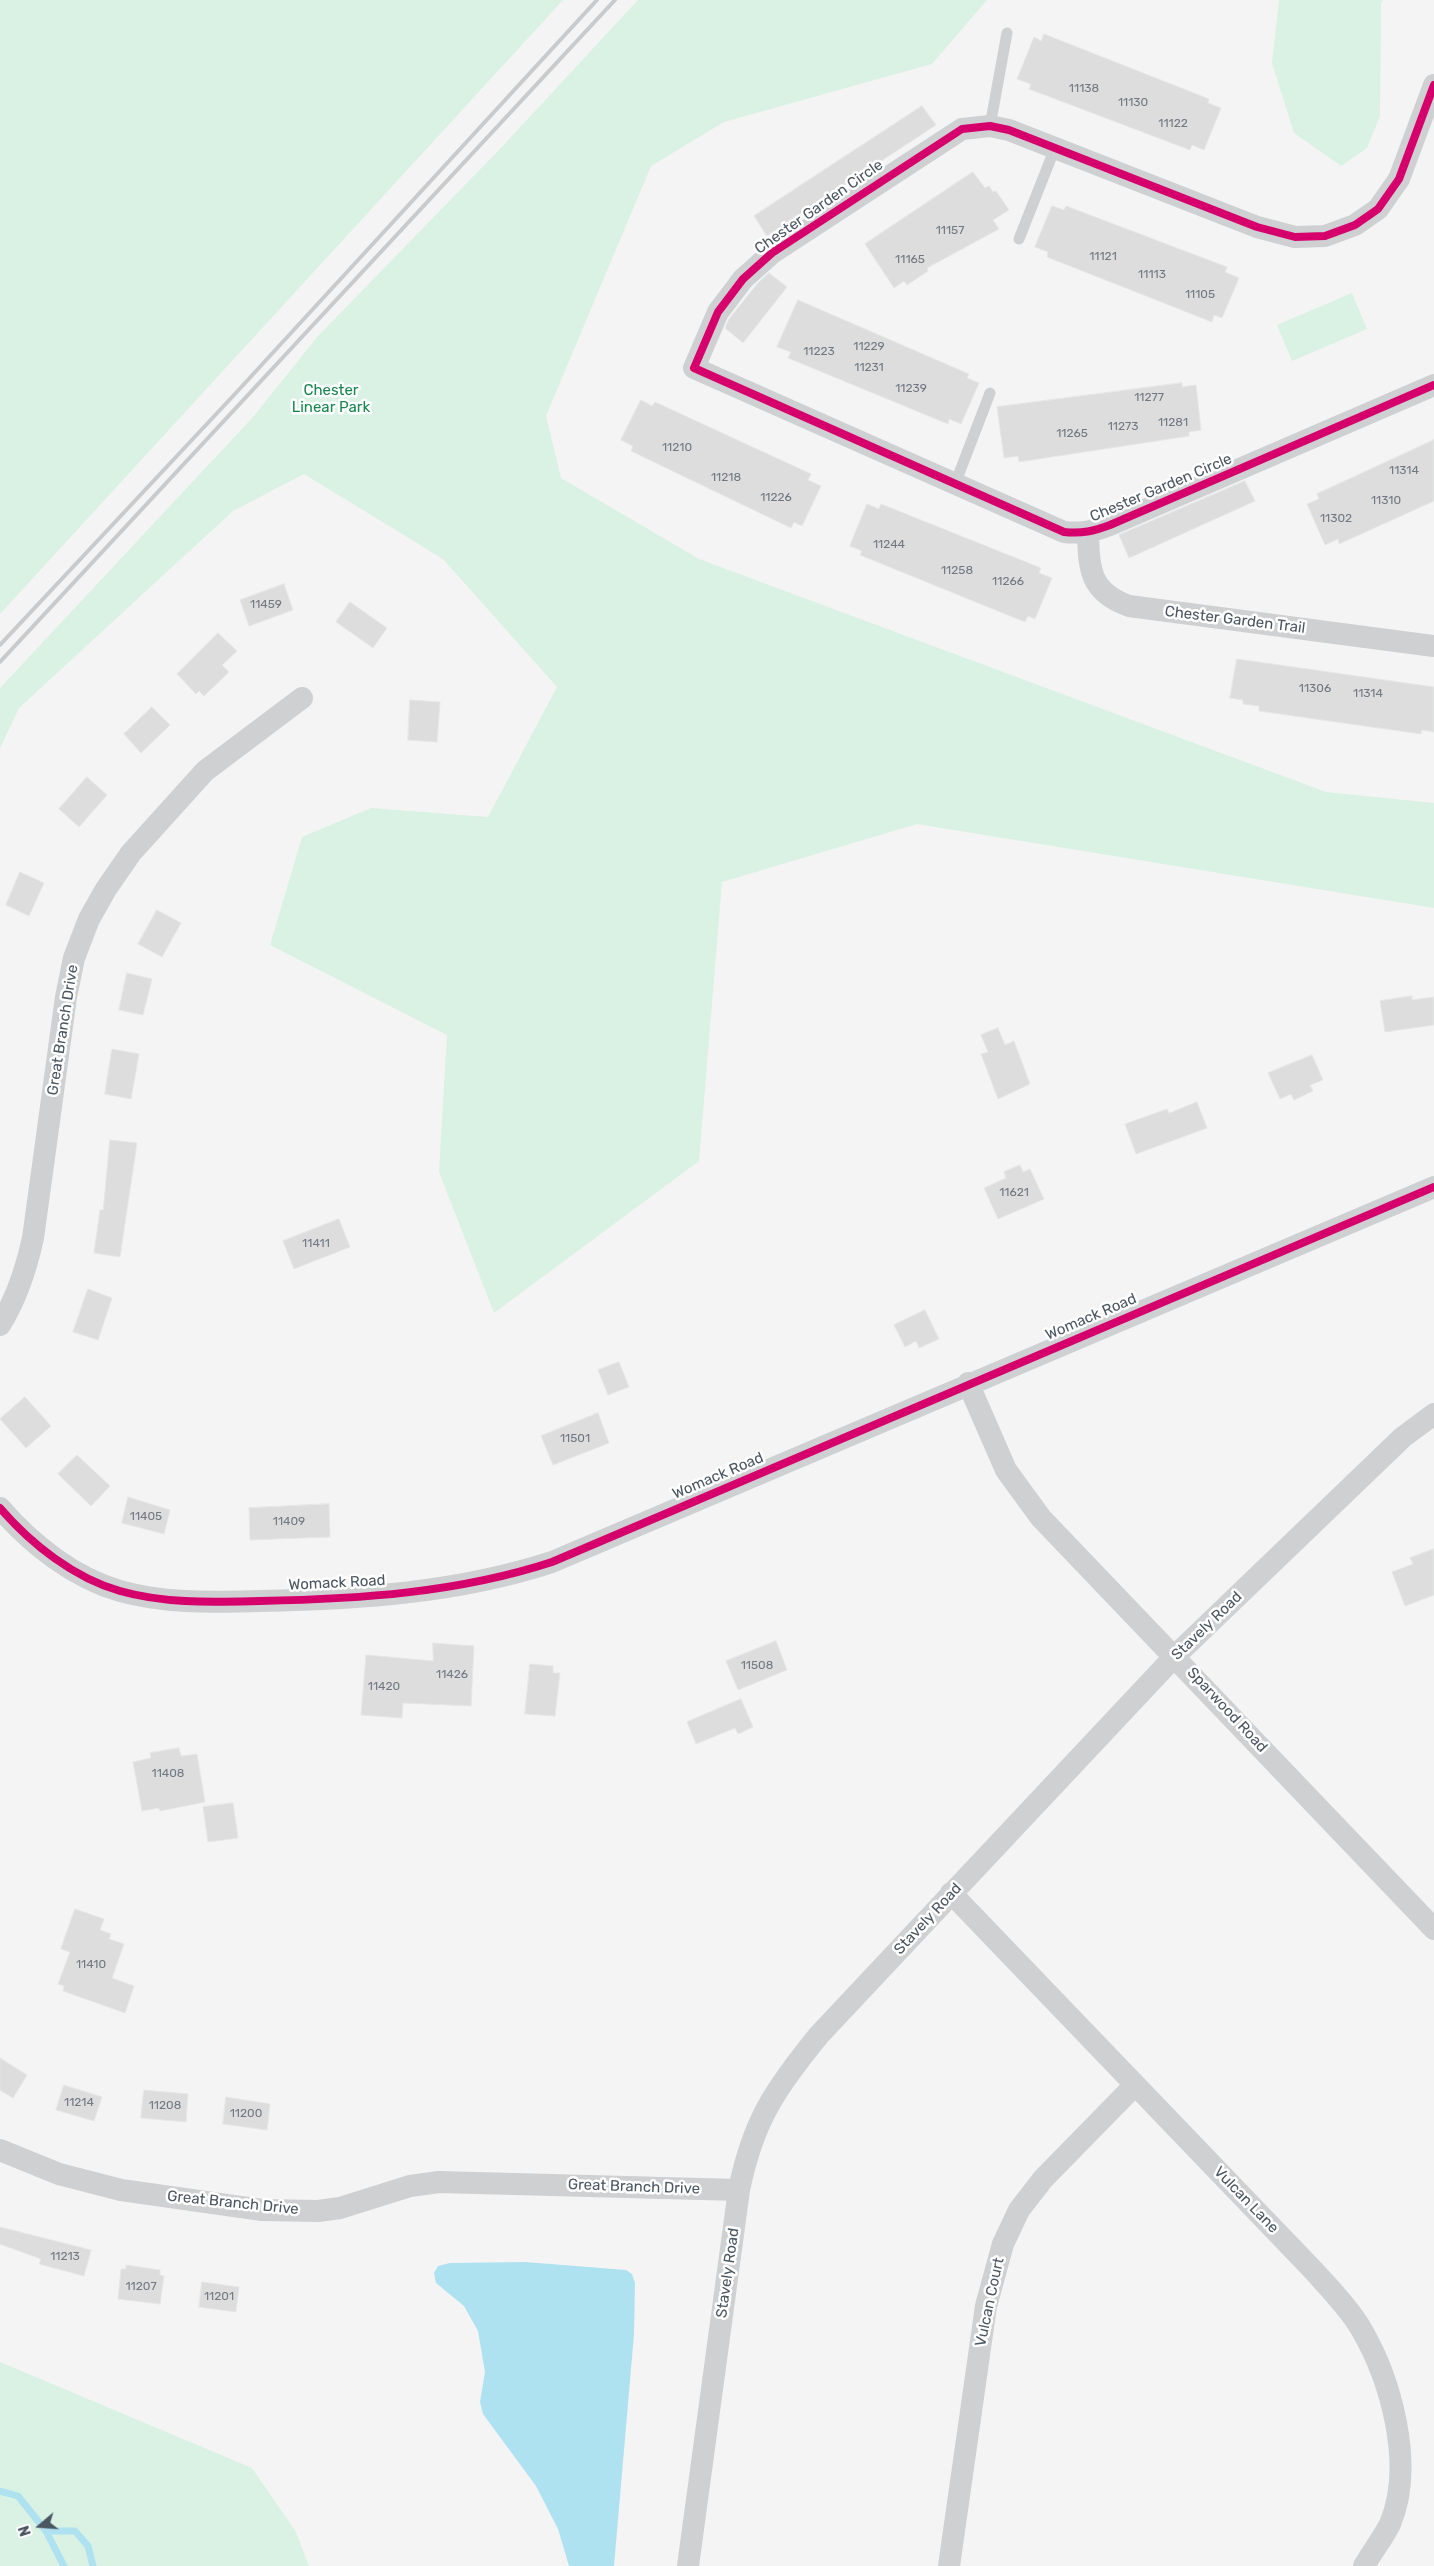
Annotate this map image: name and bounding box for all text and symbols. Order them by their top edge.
house number: 11138 [1069,82,1099,96]
house number: 11130 [1118,96,1148,110]
house number: 11122 [1158,117,1188,131]
street label: Chester Garden Circle [751,156,887,258]
house number: 11157 [936,224,964,238]
house number: 11121 [1089,250,1117,264]
house number: 11165 [895,253,925,267]
house number: 11113 [1138,268,1166,282]
house number: 11105 [1185,288,1215,302]
house number: 11229 [853,340,885,354]
house number: 11223 [803,345,835,359]
house number: 11231 [854,361,884,375]
park label: Chester Linear Park [292,382,370,417]
house number: 11239 [895,382,927,396]
house number: 11277 [1134,391,1164,405]
house number: 11281 [1158,416,1188,430]
house number: 11273 [1108,420,1138,434]
house number: 11265 [1056,427,1088,441]
house number: 11210 [662,441,692,455]
street label: Chester Garden Circle [1087,450,1235,526]
house number: 11314 [1389,464,1419,478]
house number: 11218 [711,471,741,485]
house number: 11226 [760,491,792,505]
house number: 11310 [1371,494,1401,508]
house number: 11302 [1320,512,1352,526]
house number: 11244 [873,538,905,552]
house number: 11258 [941,564,973,578]
house number: 11266 [992,575,1024,589]
house number: 11459 [250,598,282,612]
street label: Chester Garden Trail [1164,602,1306,638]
house number: 11306 [1299,682,1331,696]
house number: 11314 [1353,687,1383,701]
street label: Great Branch Drive [44,963,82,1097]
house number: 11621 [999,1186,1029,1200]
house number: 11411 [302,1237,330,1251]
street label: Womack Road [1043,1290,1139,1344]
house number: 11501 [560,1432,590,1446]
street label: Womack Road [670,1449,766,1503]
house number: 11405 [130,1510,162,1524]
house number: 11409 [273,1515,305,1529]
street label: Womack Road [288,1571,386,1595]
street label: Stavely Road [1168,1588,1246,1664]
house number: 11508 [741,1659,773,1673]
street label: Sparwood Road [1183,1664,1271,1756]
house number: 11426 [436,1668,468,1682]
house number: 11420 [368,1680,400,1694]
house number: 11408 [152,1767,184,1781]
street label: Stavely Road [890,1880,966,1958]
house number: 11410 [76,1958,106,1972]
house number: 11214 [64,2096,94,2110]
house number: 11208 [149,2099,181,2113]
house number: 11200 [230,2107,262,2121]
street label: Vulcan Lane [1210,2163,1282,2237]
street label: Great Branch Drive [568,2176,700,2198]
street label: Great Branch Drive [166,2187,300,2219]
street label: Stavely Road [713,2227,743,2319]
house number: 11213 [50,2250,80,2264]
street label: Vulcan Court [972,2256,1008,2348]
house number: 11207 [125,2280,157,2294]
house number: 11201 [204,2290,234,2304]
north arrow [15,2501,65,2551]
text: N [16,2523,35,2538]

